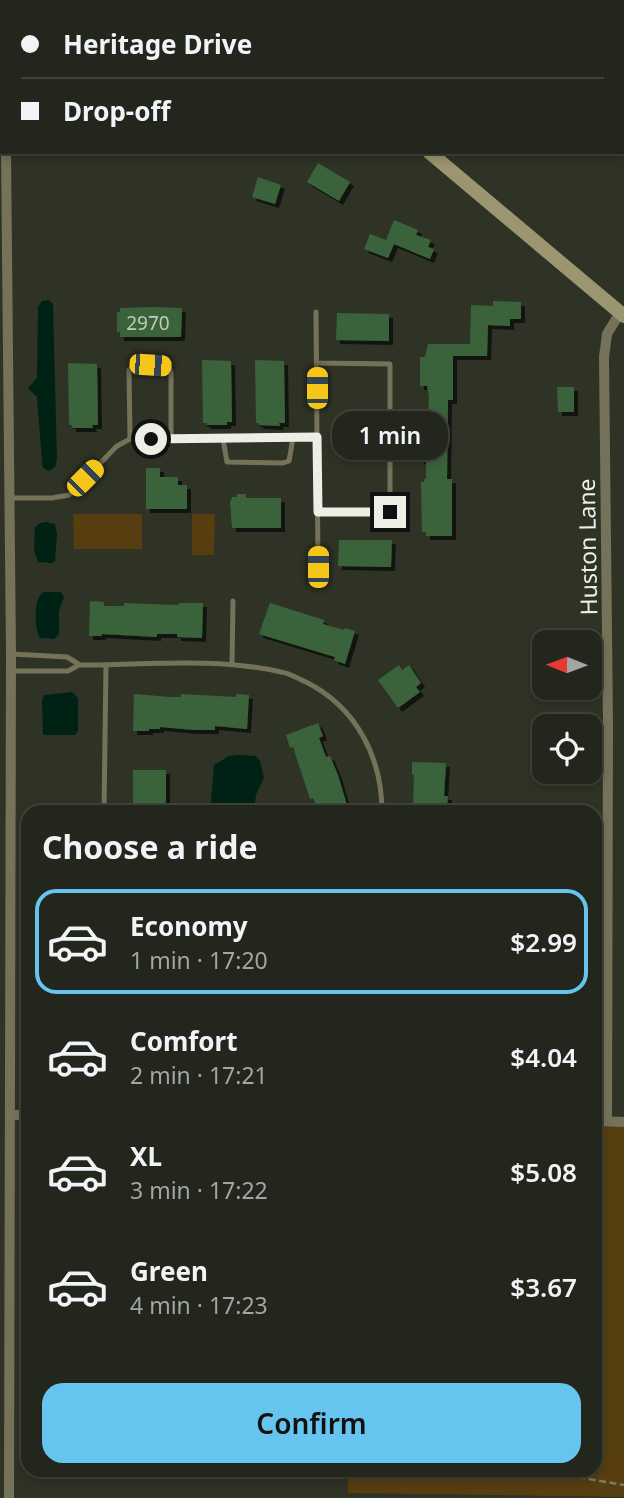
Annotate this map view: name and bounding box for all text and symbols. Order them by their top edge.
text: Heritage Drive [63,26,252,62]
text: Drop-off [63,93,170,129]
house number: 2970 [126,310,170,336]
car [129,353,172,377]
car [307,367,328,409]
callout: 1 min [332,410,448,460]
text: 1 min [359,419,421,451]
route start [135,423,167,455]
car [63,456,108,500]
street label: Huston Lane [570,478,604,616]
route end [374,496,406,528]
car [308,546,329,588]
north arrow [532,630,602,700]
map controls [532,630,602,784]
button: locate [532,714,602,784]
text: Choose a ride [42,825,258,868]
text: Economy [130,908,248,944]
icon: car [46,910,109,973]
text: $2.99 [510,924,577,960]
text: 1 min · 17:20 [130,944,268,976]
text: Comfort [130,1023,238,1059]
icon: car [46,1025,109,1088]
text: $4.04 [510,1039,577,1075]
text: 2 min · 17:21 [130,1059,268,1091]
text: XL [130,1138,162,1174]
icon: car [46,1140,109,1203]
text: $5.08 [510,1154,577,1190]
text: 3 min · 17:22 [130,1174,268,1206]
text: Green [130,1253,208,1289]
icon: car [46,1255,109,1318]
text: $3.67 [510,1269,577,1305]
text: 4 min · 17:23 [130,1289,268,1321]
button: Confirm [42,1383,581,1463]

